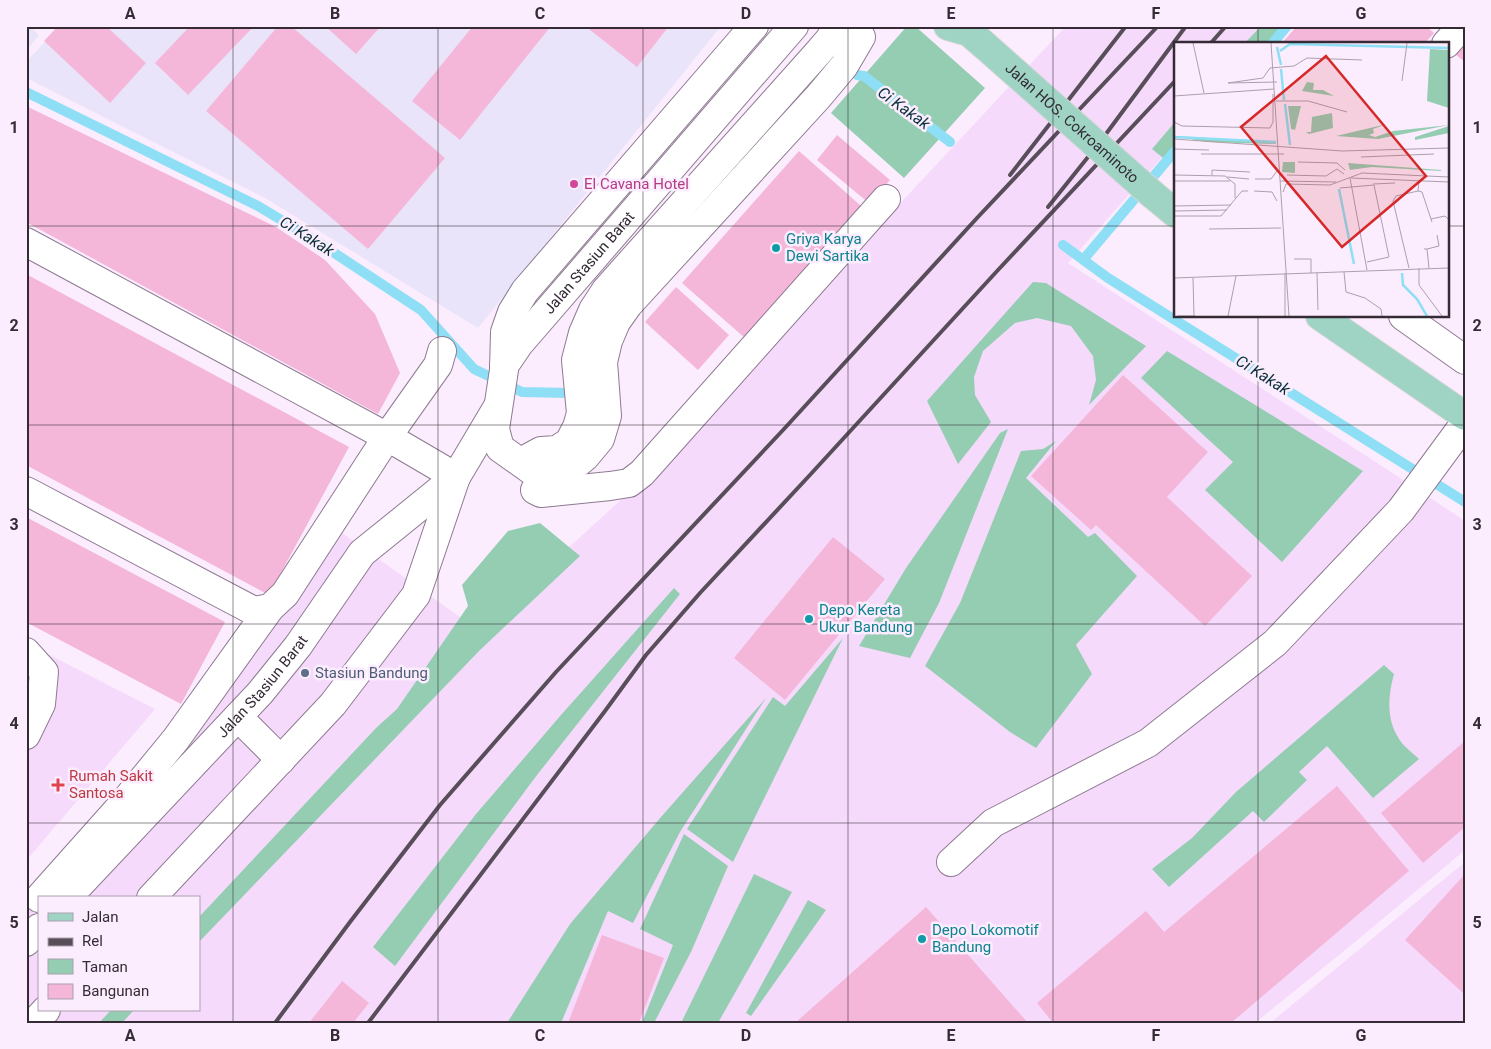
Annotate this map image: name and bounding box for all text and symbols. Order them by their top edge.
text: A [125,4,136,23]
text: B [330,4,340,23]
text: C [535,4,545,23]
text: D [741,4,751,23]
text: E [947,4,956,23]
text: F [1152,4,1161,23]
text: G [1356,4,1367,23]
inset map [1174,42,1448,318]
street label: Jalan HOS. Cokroaminoto [1001,59,1143,187]
water label: Ci Kakak [874,83,935,134]
text: 1 [9,118,19,137]
text: 1 [1472,118,1482,137]
place label: El Cavana Hotel [584,175,689,193]
marker: El Cavana Hotel [568,178,580,190]
street label: Jalan Stasiun Barat [540,208,638,318]
water label: Ci Kakak [276,212,339,261]
place label: Griya Karya Dewi Sartika [786,230,869,265]
marker: Griya Karya Dewi Sartika [770,242,782,254]
text: 2 [9,316,19,335]
text: 2 [1472,316,1482,335]
water label: Ci Kakak [1232,351,1295,400]
text: 3 [9,515,19,534]
text: 3 [1472,515,1482,534]
place label: Depo Kereta Ukur Bandung [819,601,913,636]
marker: Depo Kereta Ukur Bandung [803,613,815,625]
street label: Jalan Stasiun Barat [213,632,312,742]
place label: Stasiun Bandung [315,664,428,682]
marker: Stasiun Bandung [299,667,311,679]
text: 4 [9,714,19,733]
text: 4 [1472,714,1482,733]
place label: Rumah Sakit Santosa [69,767,153,802]
marker: Rumah Sakit Santosa [51,778,65,792]
legend [38,896,200,1012]
text: Jalan [82,908,119,926]
text: 5 [9,913,19,932]
text: 5 [1472,913,1482,932]
place label: Depo Lokomotif Bandung [932,921,1040,956]
text: Rel [82,932,103,950]
marker: Depo Lokomotif Bandung [916,933,928,945]
text: Taman [82,958,128,976]
text: Bangunan [82,982,149,1000]
text: A [125,1026,136,1045]
text: B [330,1026,340,1045]
text: C [535,1026,545,1045]
text: D [741,1026,751,1045]
text: E [947,1026,956,1045]
text: F [1152,1026,1161,1045]
text: G [1356,1026,1367,1045]

